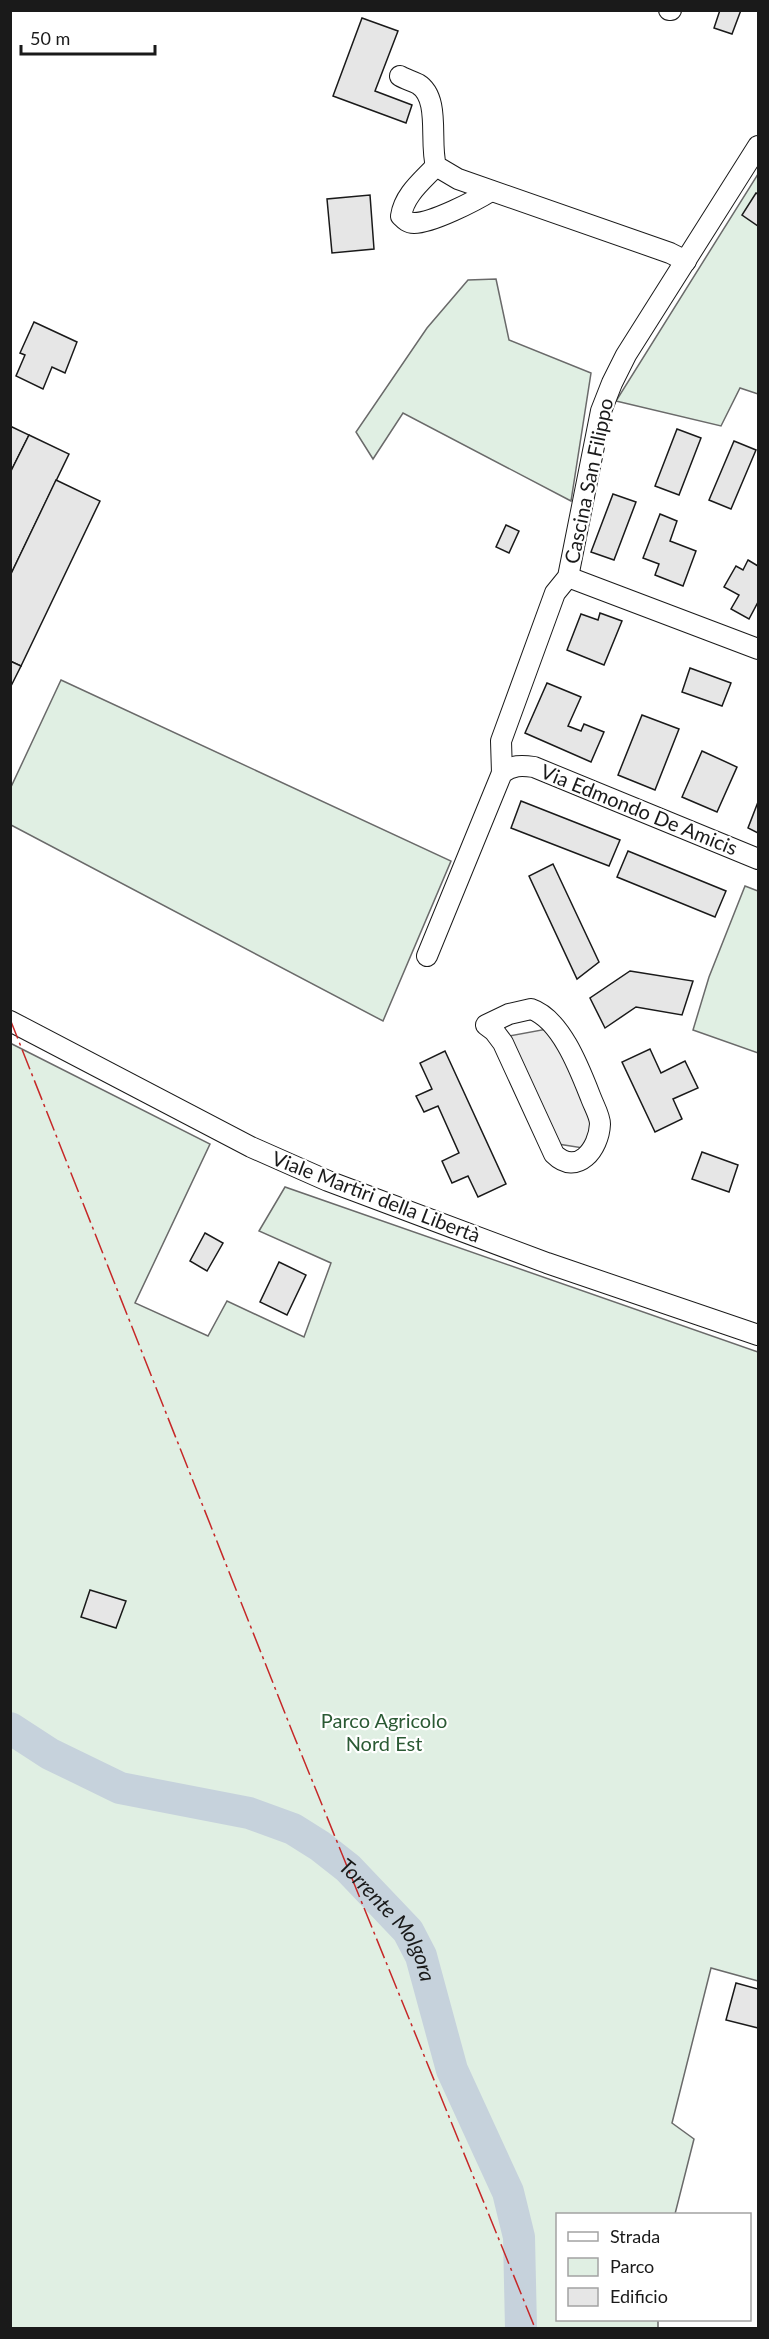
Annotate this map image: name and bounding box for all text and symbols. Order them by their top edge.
scale bar [21,18,154,56]
text: 50 m [30,27,70,49]
street label: Cascina San Filippo [559,396,617,566]
street label: Via Edmondo De Amicis [537,759,741,860]
street label: Viale Martiri della Libertà [269,1145,484,1247]
park label: Parco Agricolo Nord Est [321,1708,447,1755]
water label: Torrente Molgora [335,1852,441,1984]
legend [556,2213,751,2321]
text: Strada [610,2225,660,2247]
text: Parco [610,2255,654,2277]
text: Edificio [610,2285,668,2307]

